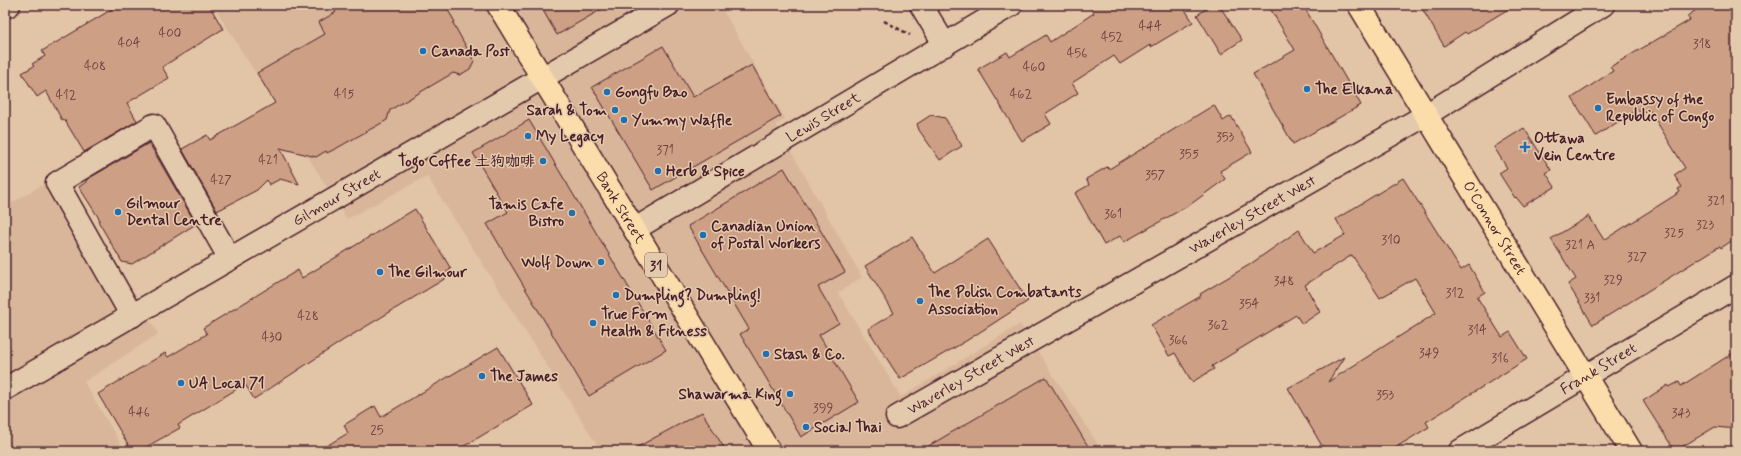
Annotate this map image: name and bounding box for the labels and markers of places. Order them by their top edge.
place label: Canada Post [431,42,510,62]
marker: Canada Post [418,46,428,56]
place label: The Elkana [1315,80,1393,100]
place label: Gongfu Bao [615,83,688,105]
marker: The Elkana [1302,84,1312,94]
marker: Gongfu Bao [602,87,612,97]
place label: Embassy of the Republic of Congo [1606,90,1714,129]
place label: Sarah & Tom [526,101,607,121]
marker: Embassy of the Republic of Congo [1593,103,1603,113]
marker: Sarah & Tom [610,105,620,115]
place label: Yummy Waffle [632,111,733,131]
marker: Yummy Waffle [619,115,629,125]
place label: My Legacy [536,127,604,148]
place label: Ottawa Vein Centre [1534,129,1615,166]
marker: My Legacy [523,131,533,141]
marker: Ottawa Vein Centre [1519,141,1531,153]
place label: Togo Coffee 土狗咖啡 [398,152,535,174]
marker: Togo Coffee 土狗咖啡 [538,156,548,166]
place label: Herb & Spice [666,162,745,182]
marker: Herb & Spice [653,166,663,176]
place label: Gilmour Dental Centre [126,194,222,231]
place label: Tamis Cafe Bistro [489,195,565,232]
marker: Gilmour Dental Centre [113,207,123,217]
marker: Tamis Cafe Bistro [567,208,577,218]
place label: Canadian Union of Postal Workers [711,217,821,254]
marker: Canadian Union of Postal Workers [698,230,708,240]
place label: Wolf Down [520,253,593,273]
marker: Wolf Down [596,257,606,267]
place label: The Gilmour [388,263,468,283]
marker: The Gilmour [375,267,385,277]
place label: The Polish Combatants Association [928,283,1082,320]
place label: Dumpling? Dumpling! [624,286,761,308]
marker: Dumpling? Dumpling! [611,290,621,300]
marker: The Polish Combatants Association [915,296,925,306]
place label: True Form Health & Fitness [601,305,707,342]
marker: True Form Health & Fitness [588,318,598,328]
place label: Stash & Co. [774,345,845,365]
marker: Stash & Co. [761,349,771,359]
place label: The James [490,367,558,387]
marker: The James [477,371,487,381]
place label: UA Local 71 [189,374,265,394]
marker: UA Local 71 [176,378,186,388]
place label: Shawarma King [679,385,782,407]
marker: Shawarma King [785,389,795,399]
place label: Social Thai [814,418,882,438]
marker: Social Thai [801,422,811,432]

